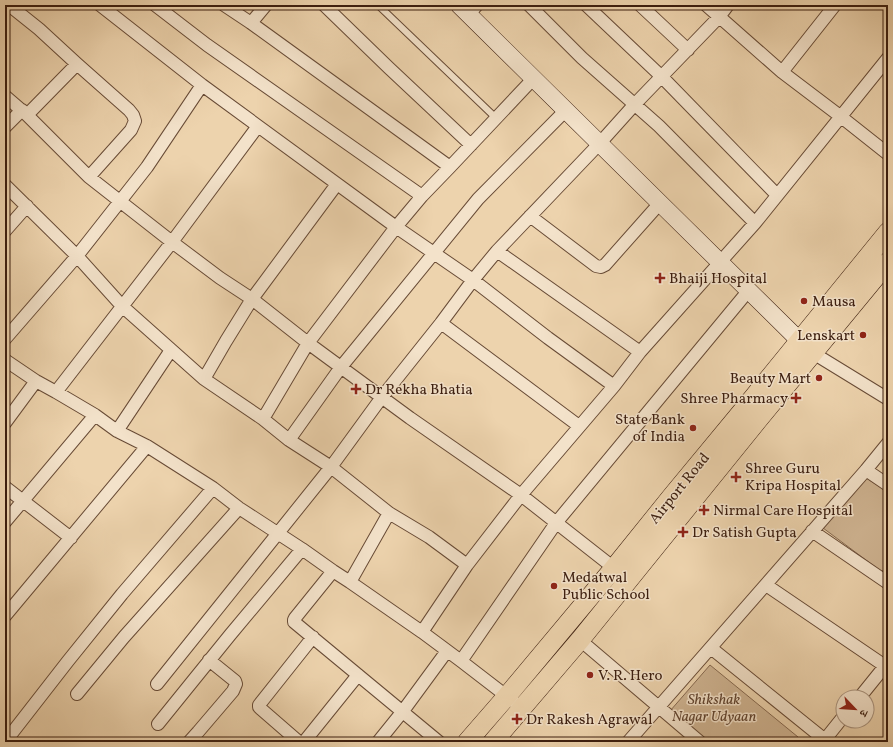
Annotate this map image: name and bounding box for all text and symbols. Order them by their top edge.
place label: Bhaiji Hospital [669,269,767,290]
marker: Bhaiji Hospital [654,272,666,284]
place label: Mausa [812,292,856,313]
marker: Mausa [799,296,809,306]
place label: Lenskart [797,326,855,347]
marker: Lenskart [858,330,868,340]
place label: Beauty Mart [730,369,811,390]
marker: Beauty Mart [814,373,824,383]
place label: Dr Rekha Bhatia [365,380,473,401]
marker: Dr Rekha Bhatia [350,383,362,395]
place label: Shree Pharmacy [680,389,788,410]
marker: Shree Pharmacy [791,393,801,403]
place label: State Bank of India [615,410,685,448]
marker: State Bank of India [688,423,698,433]
street label: Airport Road [645,449,715,529]
place label: Shree Guru Kripa Hospital [745,459,841,497]
marker: Shree Guru Kripa Hospital [730,471,742,483]
place label: Nirmal Care Hospital [713,501,853,522]
marker: Nirmal Care Hospital [698,504,710,516]
place label: Dr Satish Gupta [692,523,797,544]
marker: Dr Satish Gupta [677,526,689,538]
place label: Medatwal Public School [562,568,650,606]
marker: Medatwal Public School [549,581,559,591]
place label: V. R. Hero [598,666,663,687]
marker: V. R. Hero [585,670,595,680]
north arrow [835,689,875,729]
park label: Shikshak Nagar Udyaan [672,690,756,728]
text: उ [854,706,871,720]
place label: Dr Rakesh Agrawal [526,710,652,731]
marker: Dr Rakesh Agrawal [511,713,523,725]

